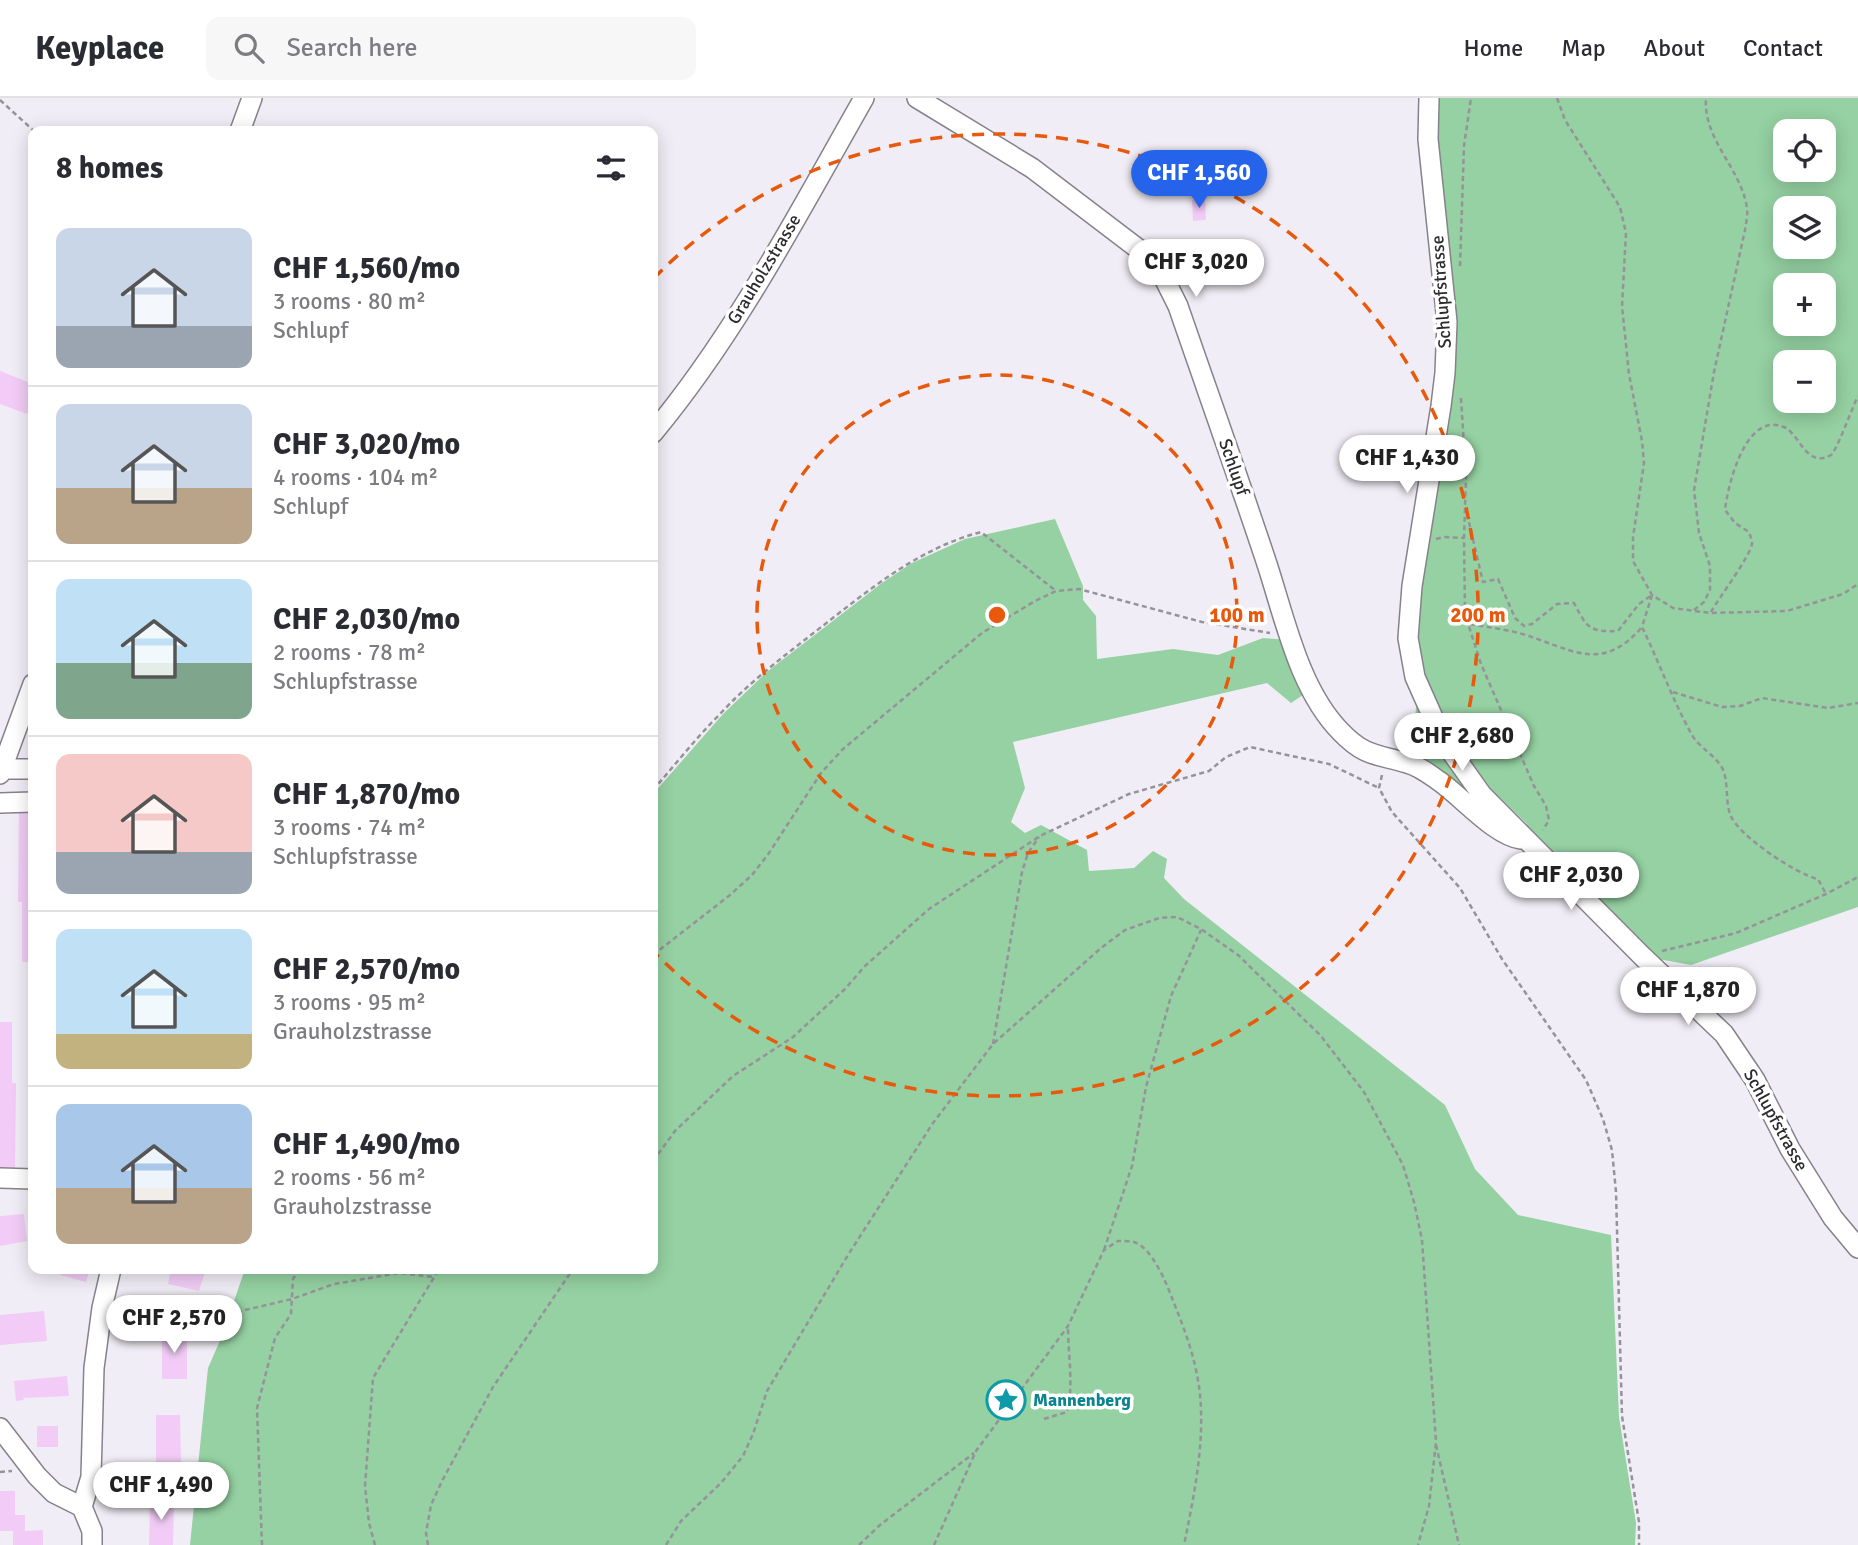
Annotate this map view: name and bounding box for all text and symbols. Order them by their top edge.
search box [206,17,696,80]
text: Keyplace [35,28,164,69]
icon: search [230,29,268,67]
text: Search here [286,32,418,64]
text: Home [1463,33,1523,63]
text: Map [1561,33,1606,63]
text: About [1644,33,1705,63]
text: Contact [1743,33,1823,63]
map controls [1773,119,1836,413]
button: locate [1773,119,1836,182]
icon: filters [592,149,630,187]
text: 8 homes [56,150,163,187]
pin: CHF 1,560 [1119,150,1279,210]
text: CHF 1,560 [1147,158,1251,187]
button: layers [1773,196,1836,259]
street label: Grauholzstrasse [723,210,805,328]
street label: Schlupfstrasse [1426,235,1456,349]
pin: CHF 3,020 [1116,240,1276,299]
text: CHF 3,020 [1144,247,1248,276]
text: CHF 1,560/mo [273,250,460,287]
icon: home [112,256,196,340]
button: + [1773,273,1836,336]
text: 3 rooms · 80 m² [273,287,426,316]
text: Schlupf [273,316,348,345]
button: − [1773,350,1836,413]
text: CHF 3,020/mo [273,426,460,463]
icon: home [112,432,196,516]
street label: Schlupf [1214,436,1254,499]
pin: CHF 1,430 [1327,436,1487,495]
text: CHF 1,430 [1355,443,1459,472]
text: 4 rooms · 104 m² [273,463,438,492]
text: Schlupf [273,492,348,521]
text: CHF 2,030/mo [273,601,460,638]
text: 100 m [1209,602,1265,628]
text: 200 m [1450,602,1506,628]
centre of rings [985,603,1009,627]
icon: home [112,607,196,691]
text: 2 rooms · 78 m² [273,638,426,667]
text: Schlupfstrasse [273,667,418,696]
pin: CHF 2,680 [1382,714,1542,773]
text: CHF 2,680 [1410,721,1514,750]
text: CHF 1,870/mo [273,776,460,813]
icon: home [112,782,196,866]
text: 3 rooms · 74 m² [273,813,426,842]
text: Schlupfstrasse [273,842,418,871]
pin: CHF 2,030 [1491,852,1651,912]
text: CHF 2,030 [1519,860,1623,889]
text: CHF 2,570/mo [273,951,460,988]
icon: home [112,957,196,1041]
pin: CHF 1,870 [1608,968,1768,1027]
text: CHF 1,870 [1636,975,1740,1004]
text: 3 rooms · 95 m² [273,988,426,1017]
text: Grauholzstrasse [273,1017,432,1046]
street label: Schlupfstrasse [1739,1065,1813,1175]
text: CHF 1,490/mo [273,1126,460,1163]
icon: home [112,1132,196,1216]
text: 2 rooms · 56 m² [273,1163,426,1192]
text: Grauholzstrasse [273,1192,432,1221]
pin: CHF 2,570 [94,1296,254,1355]
text: CHF 2,570 [122,1303,226,1332]
place icon: Mannenberg [985,1379,1027,1421]
place label: Mannenberg [1033,1389,1131,1411]
pin: CHF 1,490 [81,1462,241,1522]
text: CHF 1,490 [109,1470,213,1499]

